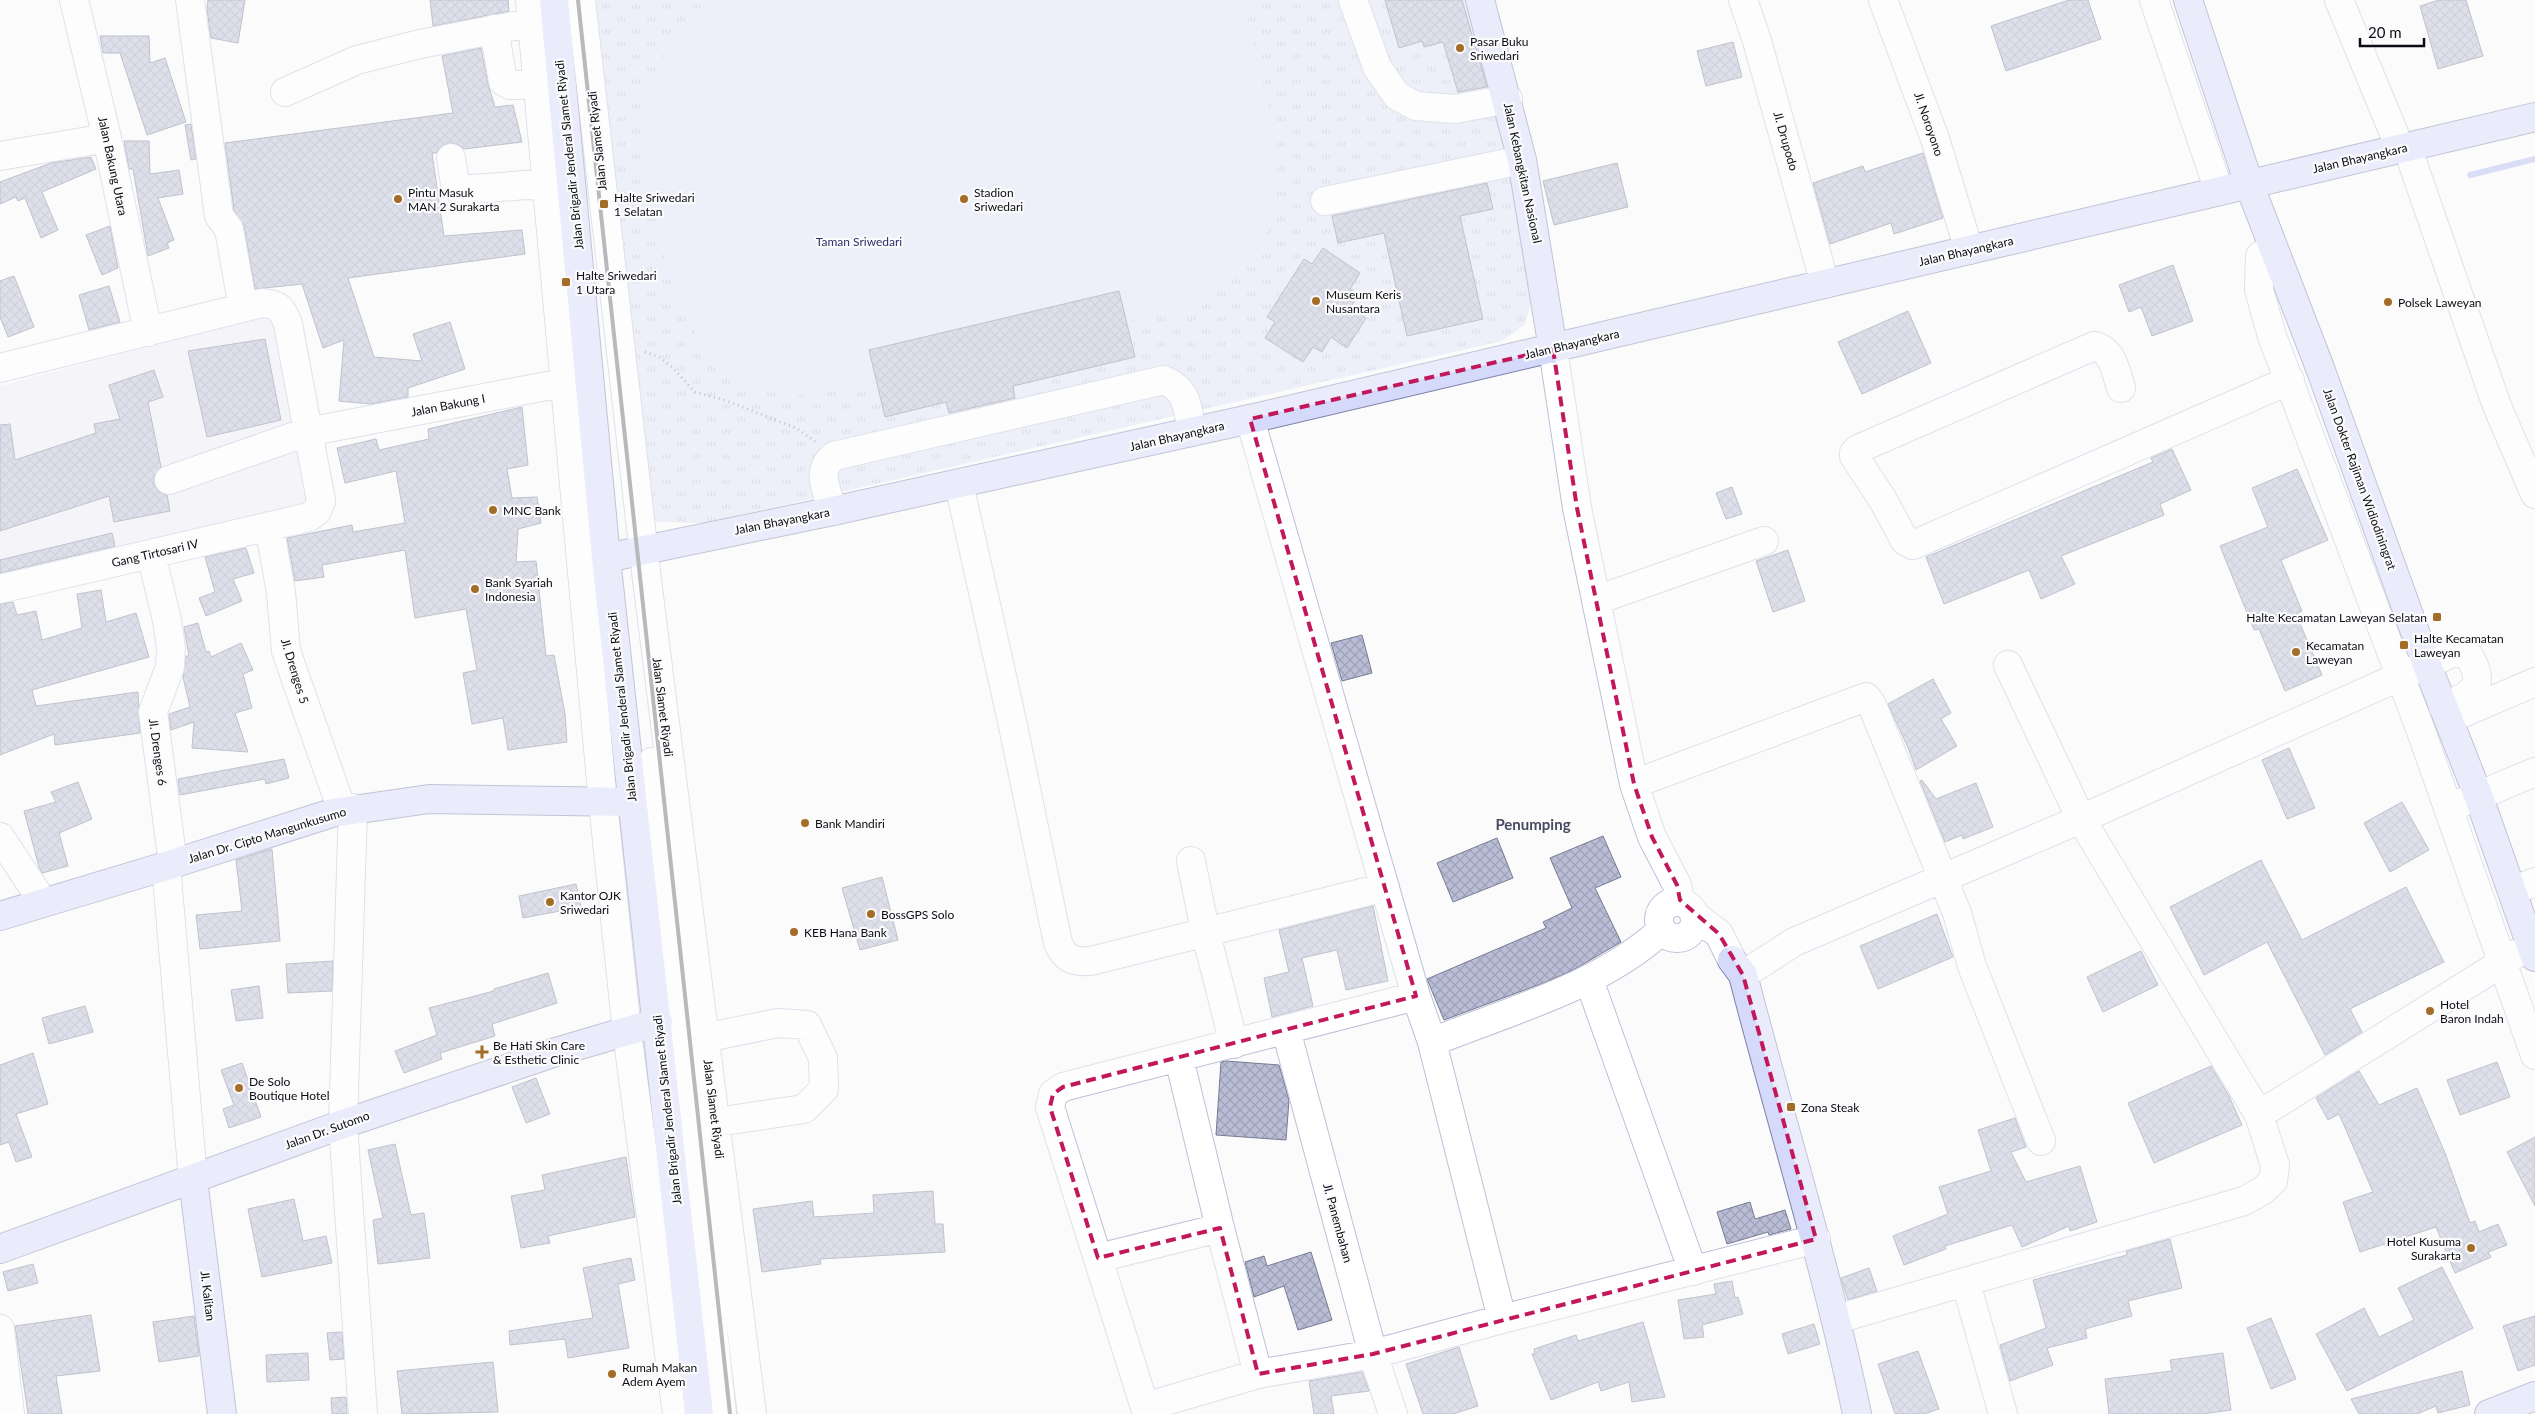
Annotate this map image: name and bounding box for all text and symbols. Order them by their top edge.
scale bar [2360,15,2424,47]
text: 20 m [2368,23,2402,41]
place label: Pasar Buku Sriwedari [1470,34,1528,63]
marker: Pasar Buku Sriwedari [1454,42,1466,54]
street label: Jalan Brigadir Jenderal Slamet Riyadi [552,59,586,251]
street label: Jalan Slamet Riyadi [584,90,610,192]
street label: Jl. Noroyono [1911,90,1947,158]
street label: Jalan Kebangkitan Nasional [1501,101,1545,245]
street label: Jl. Drupodo [1770,110,1802,172]
street label: Jalan Bakung Utara [95,115,131,217]
street label: Jalan Bhayangkara [2311,140,2409,176]
place label: Pintu Masuk MAN 2 Surakarta [408,185,500,214]
place label: Stadion Sriwedari [974,185,1023,214]
place label: Halte Sriwedari 1 Selatan [614,190,695,219]
marker: Pintu Masuk MAN 2 Surakarta [392,193,404,205]
marker: Stadion Sriwedari [958,193,970,205]
marker: Halte Sriwedari 1 Selatan [598,198,610,210]
street label: Jalan Bhayangkara [1917,233,2015,269]
park label: Taman Sriwedari [816,234,902,249]
place label: Halte Sriwedari 1 Utara [576,268,657,297]
marker: Halte Sriwedari 1 Utara [560,276,572,288]
place label: Museum Keris Nusantara [1326,287,1401,316]
marker: Museum Keris Nusantara [1310,295,1322,307]
place label: Polsek Laweyan [2398,295,2482,310]
marker: Polsek Laweyan [2382,296,2394,308]
street label: Jalan Bhayangkara [1523,326,1621,362]
street label: Jalan Dokter Rajiman Widiodiningrat [2320,386,2400,572]
street label: Jalan Bakung I [410,390,486,420]
street label: Jalan Bhayangkara [1128,418,1226,454]
place label: MNC Bank [503,503,562,518]
marker: MNC Bank [487,504,499,516]
street label: Jalan Bhayangkara [733,504,831,538]
street label: Gang Tirtosari IV [110,536,201,570]
place label: Bank Syariah Indonesia [485,575,553,604]
marker: Bank Syariah Indonesia [469,583,481,595]
place label: Halte Kecamatan Laweyan Selatan [2246,610,2427,625]
street label: Jalan Brigadir Jenderal Slamet Riyadi [605,611,639,803]
marker: Halte Kecamatan Laweyan Selatan [2431,611,2443,623]
place label: Halte Kecamatan Laweyan [2414,631,2504,660]
street label: Jl. Drenges 5 [278,637,312,706]
place label: Kecamatan Laweyan [2306,638,2364,667]
marker: Halte Kecamatan Laweyan [2398,639,2410,651]
marker: Kecamatan Laweyan [2290,646,2302,658]
street label: Jalan Slamet Riyadi [649,656,677,758]
street label: Jl. Drenges 6 [146,718,170,787]
street label: Jalan Dr. Cipto Mangunkusumo [186,804,348,866]
district label: Penumping [1495,815,1571,833]
place label: Bank Mandiri [815,816,885,831]
marker: Bank Mandiri [799,817,811,829]
place label: Kantor OJK Sriwedari [560,888,621,917]
marker: Kantor OJK Sriwedari [544,896,556,908]
place label: BossGPS Solo [881,907,954,922]
marker: BossGPS Solo [865,908,877,920]
place label: KEB Hana Bank [804,925,888,940]
marker: KEB Hana Bank [788,926,800,938]
place label: Hotel Baron Indah [2440,997,2504,1026]
marker: Hotel Baron Indah [2424,1005,2436,1017]
street label: Jalan Brigadir Jenderal Slamet Riyadi [650,1014,684,1206]
place label: Be Hati Skin Care & Esthetic Clinic [493,1038,585,1067]
marker: Be Hati Skin Care & Esthetic Clinic [475,1045,489,1059]
street label: Jalan Slamet Riyadi [700,1058,728,1160]
place label: De Solo Boutique Hotel [249,1074,330,1103]
marker: De Solo Boutique Hotel [233,1082,245,1094]
place label: Zona Steak [1801,1100,1860,1115]
marker: Zona Steak [1785,1101,1797,1113]
street label: Jalan Dr. Sutomo [283,1108,372,1152]
street label: Jl. Panembahan [1320,1182,1356,1264]
place label: Hotel Kusuma Surakarta [2387,1234,2461,1263]
marker: Hotel Kusuma Surakarta [2465,1242,2477,1254]
street label: Jl. Kalitan [197,1270,219,1322]
place label: Rumah Makan Adem Ayem [622,1360,697,1389]
marker: Rumah Makan Adem Ayem [606,1368,618,1380]

